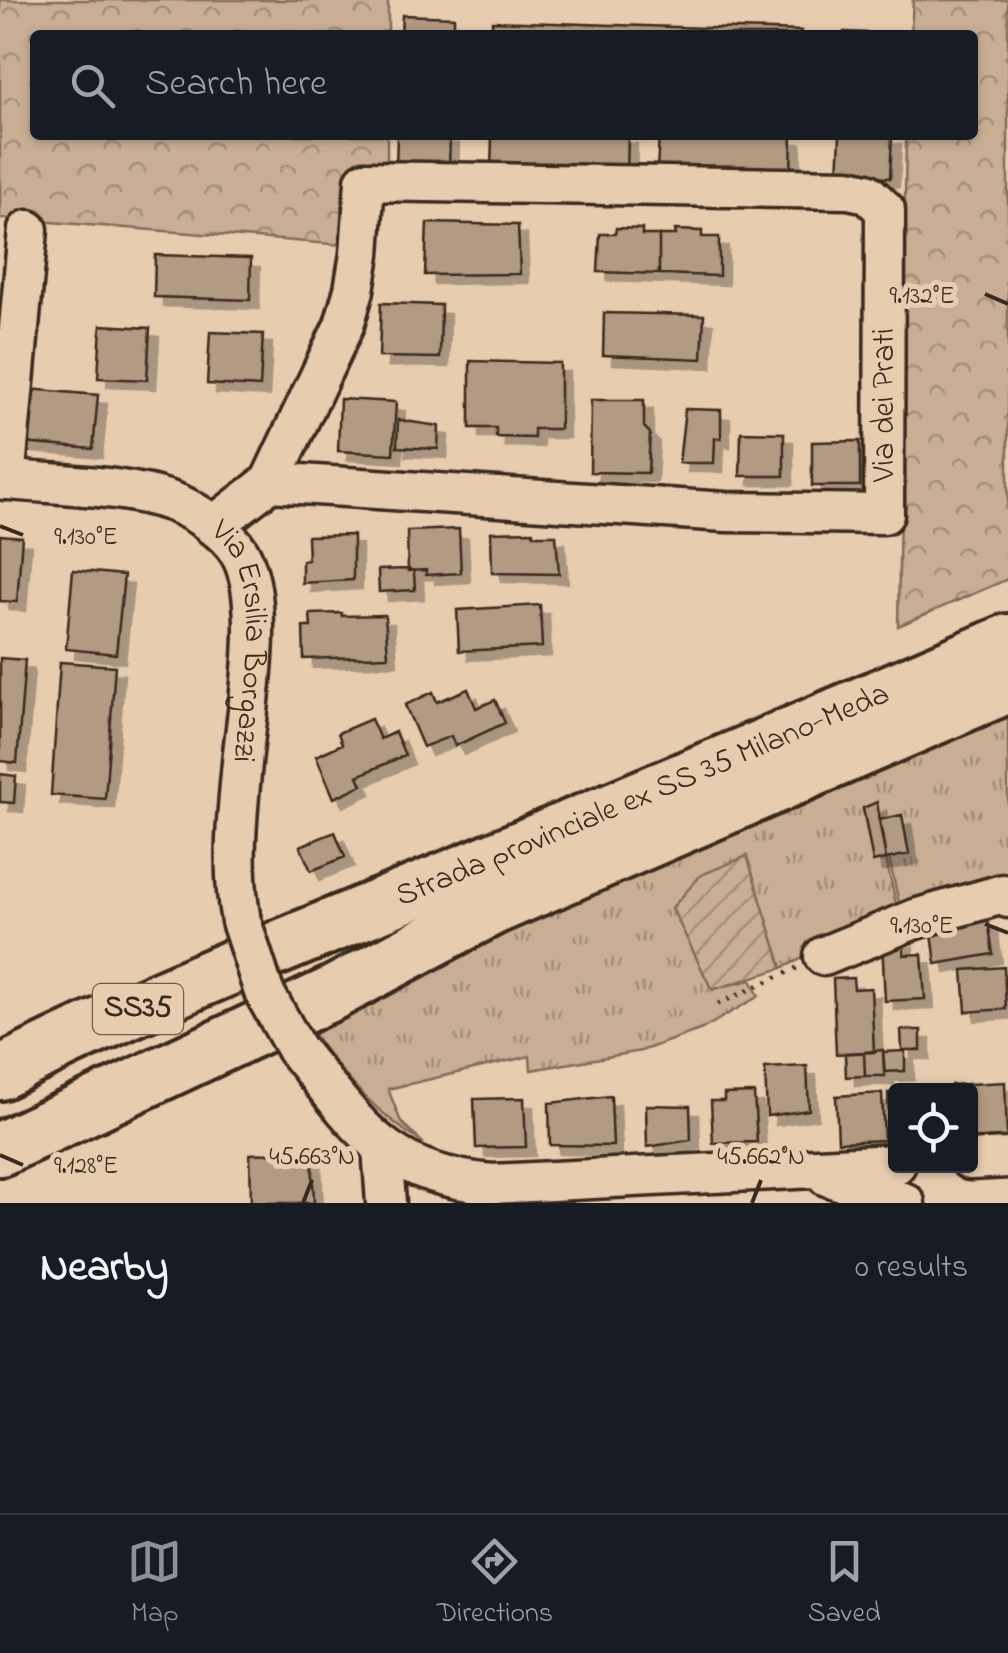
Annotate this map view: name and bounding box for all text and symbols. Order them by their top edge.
search box [30,30,978,140]
text: Search here [145,57,327,113]
icon: search [65,58,120,113]
text: 9.132°E [889,279,955,315]
street label: Via dei Prati [862,328,909,483]
street label: Via Ersilia Borgazzi [199,508,278,765]
text: 9.130°E [54,520,118,556]
street label: Strada provinciale ex SS 35 Milano-Meda [389,671,897,920]
text: 9.130°E [890,909,954,945]
road number: SS35 [93,984,183,1034]
map controls [888,1083,978,1173]
button: locate [888,1083,978,1173]
text: 45.663°N [269,1140,355,1176]
text: 45.662°N [717,1140,805,1176]
text: 9.128°E [54,1149,118,1185]
text: Nearby [40,1238,168,1299]
text: 0 results [855,1245,968,1292]
tab: Map [127,1534,182,1635]
tab: Directions [437,1534,553,1635]
tab: Saved [808,1534,881,1635]

